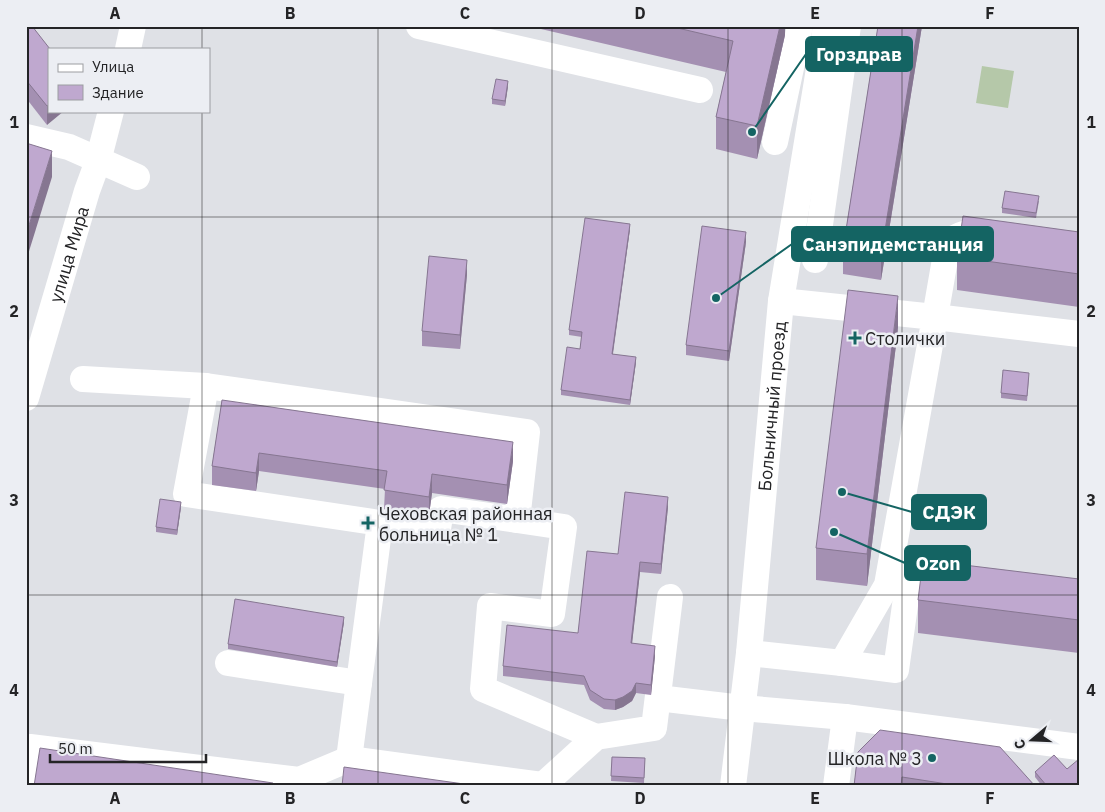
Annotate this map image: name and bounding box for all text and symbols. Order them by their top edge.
text: A [110,3,121,23]
text: B [285,3,296,23]
text: C [460,3,470,23]
text: D [634,3,646,23]
text: E [810,3,820,23]
text: F [985,3,995,23]
callout: Горздрав [806,37,912,71]
text: Горздрав [816,42,902,66]
legend [48,48,210,112]
text: Улица [92,57,134,76]
text: Здание [92,83,144,102]
text: 1 [9,112,19,132]
text: 1 [1086,112,1096,132]
street label: улица Мира [43,203,94,305]
callout: Санэпидемстанция [792,227,993,261]
text: Санэпидемстанция [802,232,984,256]
text: 2 [9,301,19,321]
text: 2 [1086,301,1096,321]
street label: Больничный проезд [752,320,791,492]
place label: Столички [865,327,945,350]
marker: Столички [849,332,861,344]
text: 3 [9,490,19,510]
text: 3 [1086,490,1096,510]
callout: СДЭК [912,495,986,529]
text: СДЭК [922,500,976,524]
place label: Чеховская районная больница № 1 [379,502,553,546]
marker: Чеховская районная больница № 1 [361,516,375,530]
callout: Ozon [905,546,970,580]
text: Ozon [915,551,961,575]
text: 4 [9,680,19,700]
text: 4 [1086,680,1096,700]
north arrow [1008,714,1058,764]
scale bar [50,732,206,764]
text: С [1010,737,1030,751]
text: 50 m [58,739,93,758]
place label: Школа № 3 [828,747,922,770]
marker: Школа № 3 [926,752,938,764]
text: A [110,788,121,808]
text: B [285,788,296,808]
text: C [460,788,470,808]
text: D [634,788,646,808]
text: E [810,788,820,808]
text: F [985,788,995,808]

